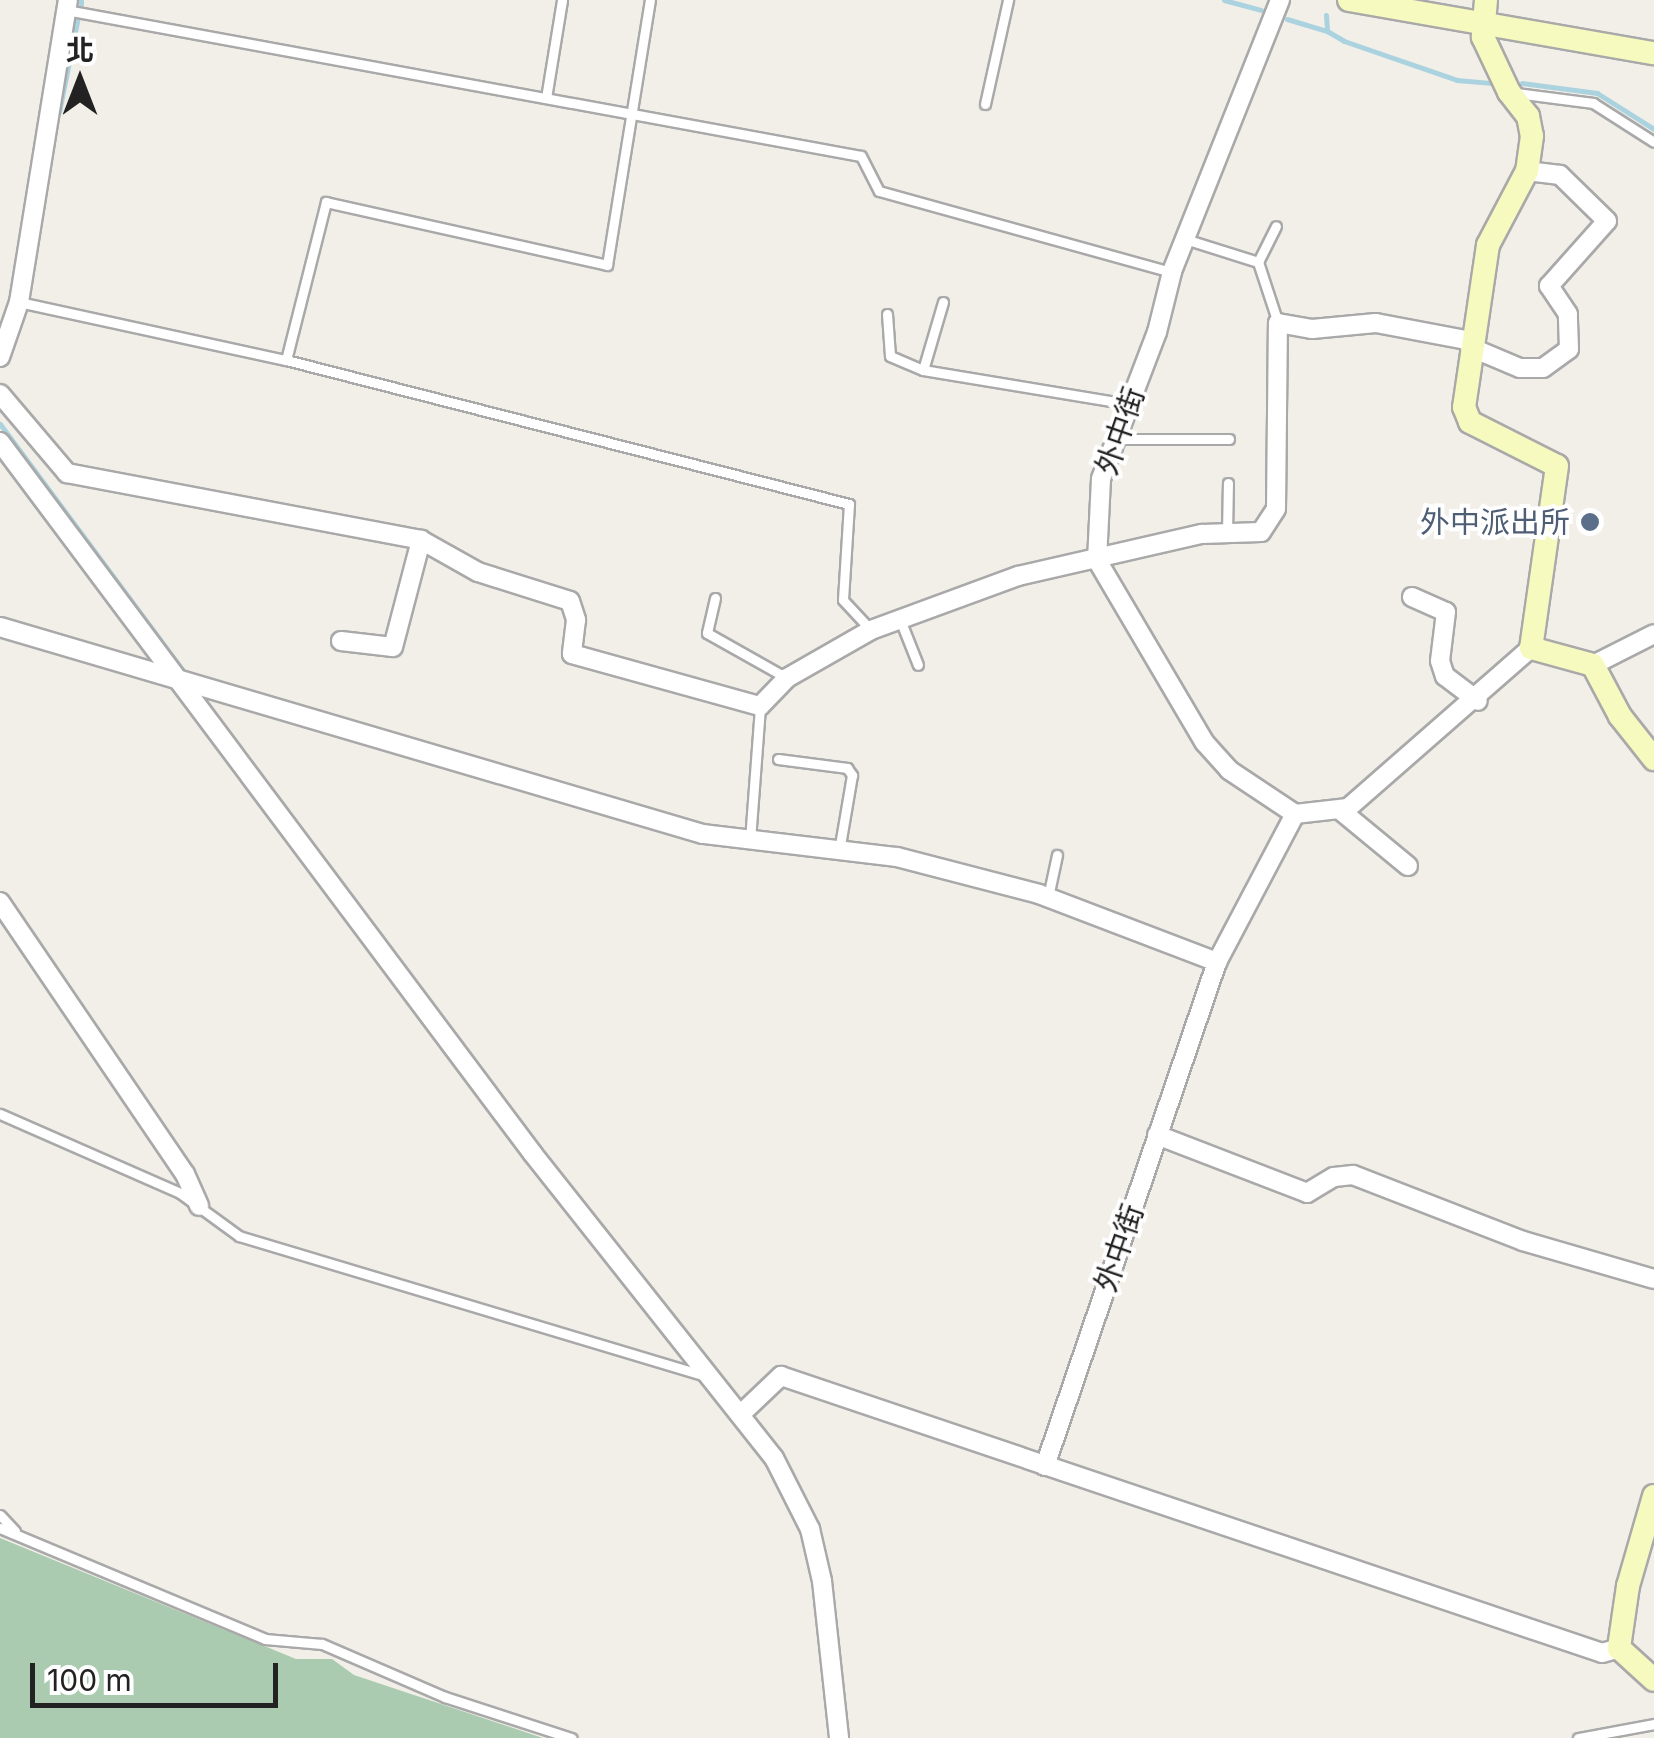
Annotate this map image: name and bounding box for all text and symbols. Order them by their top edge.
north arrow [30,30,130,130]
text: 北 [66,33,94,67]
street label: 外中街 [1088,383,1152,479]
place label: 外中派出所 [1420,504,1570,540]
marker: 外中派出所 [1579,511,1601,533]
street label: 外中街 [1087,1200,1151,1296]
scale bar [35,1643,282,1705]
text: 100 m [47,1662,132,1698]

